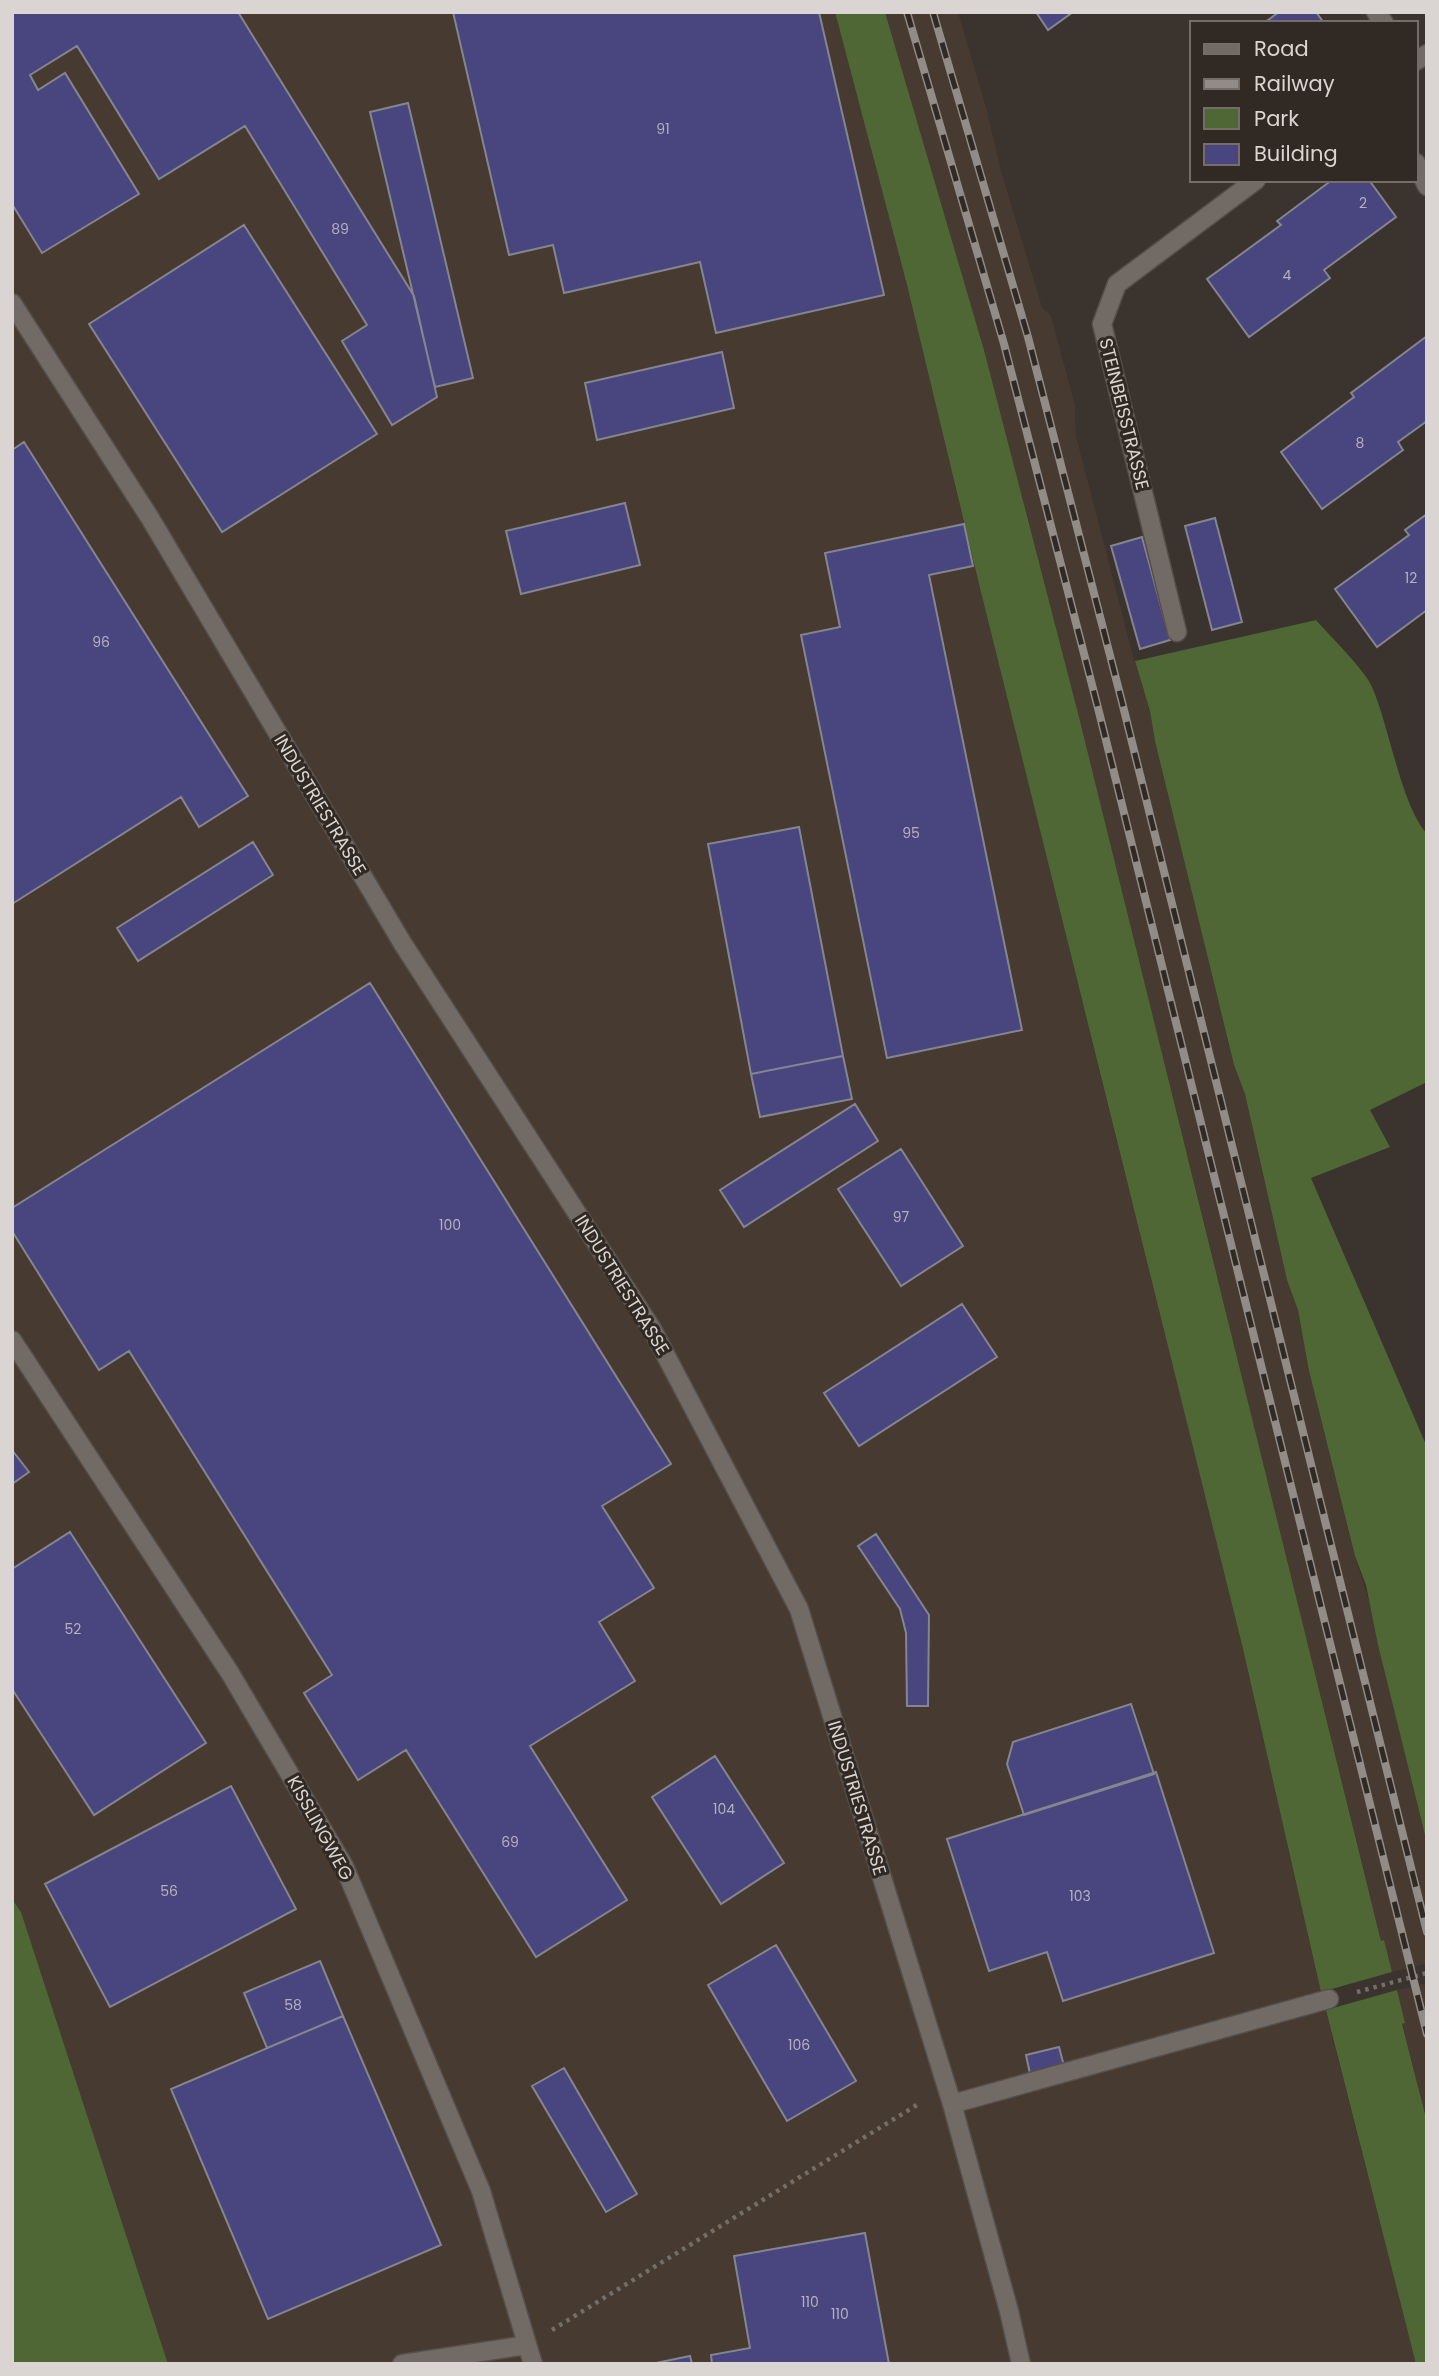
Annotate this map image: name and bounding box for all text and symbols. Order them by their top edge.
legend [1190,21,1418,182]
text: Road [1254,34,1309,63]
text: Railway [1254,69,1335,98]
text: Park [1254,104,1299,133]
house number: 91 [656,119,670,139]
text: Building [1254,139,1338,168]
house number: 2 [1359,193,1367,213]
house number: 89 [331,219,349,239]
house number: 4 [1283,265,1292,285]
street label: STEINBEISSTRASSE [1094,335,1155,492]
house number: 8 [1356,433,1365,453]
house number: 12 [1405,568,1417,588]
house number: 96 [92,632,110,652]
street label: INDUSTRIESTRASSE [268,729,373,880]
house number: 95 [902,823,920,843]
house number: 97 [893,1207,910,1227]
street label: INDUSTRIESTRASSE [569,1210,676,1359]
house number: 100 [439,1215,461,1235]
house number: 52 [65,1619,81,1639]
street label: INDUSTRIESTRASSE [822,1717,893,1878]
street label: KISSLINGWEG [281,1771,359,1885]
house number: 104 [713,1799,735,1819]
house number: 69 [501,1832,519,1852]
house number: 56 [160,1881,178,1901]
house number: 103 [1069,1886,1091,1906]
house number: 58 [284,1995,302,2015]
house number: 106 [788,2035,810,2055]
house number: 110 [801,2292,819,2312]
house number: 110 [831,2304,849,2324]

